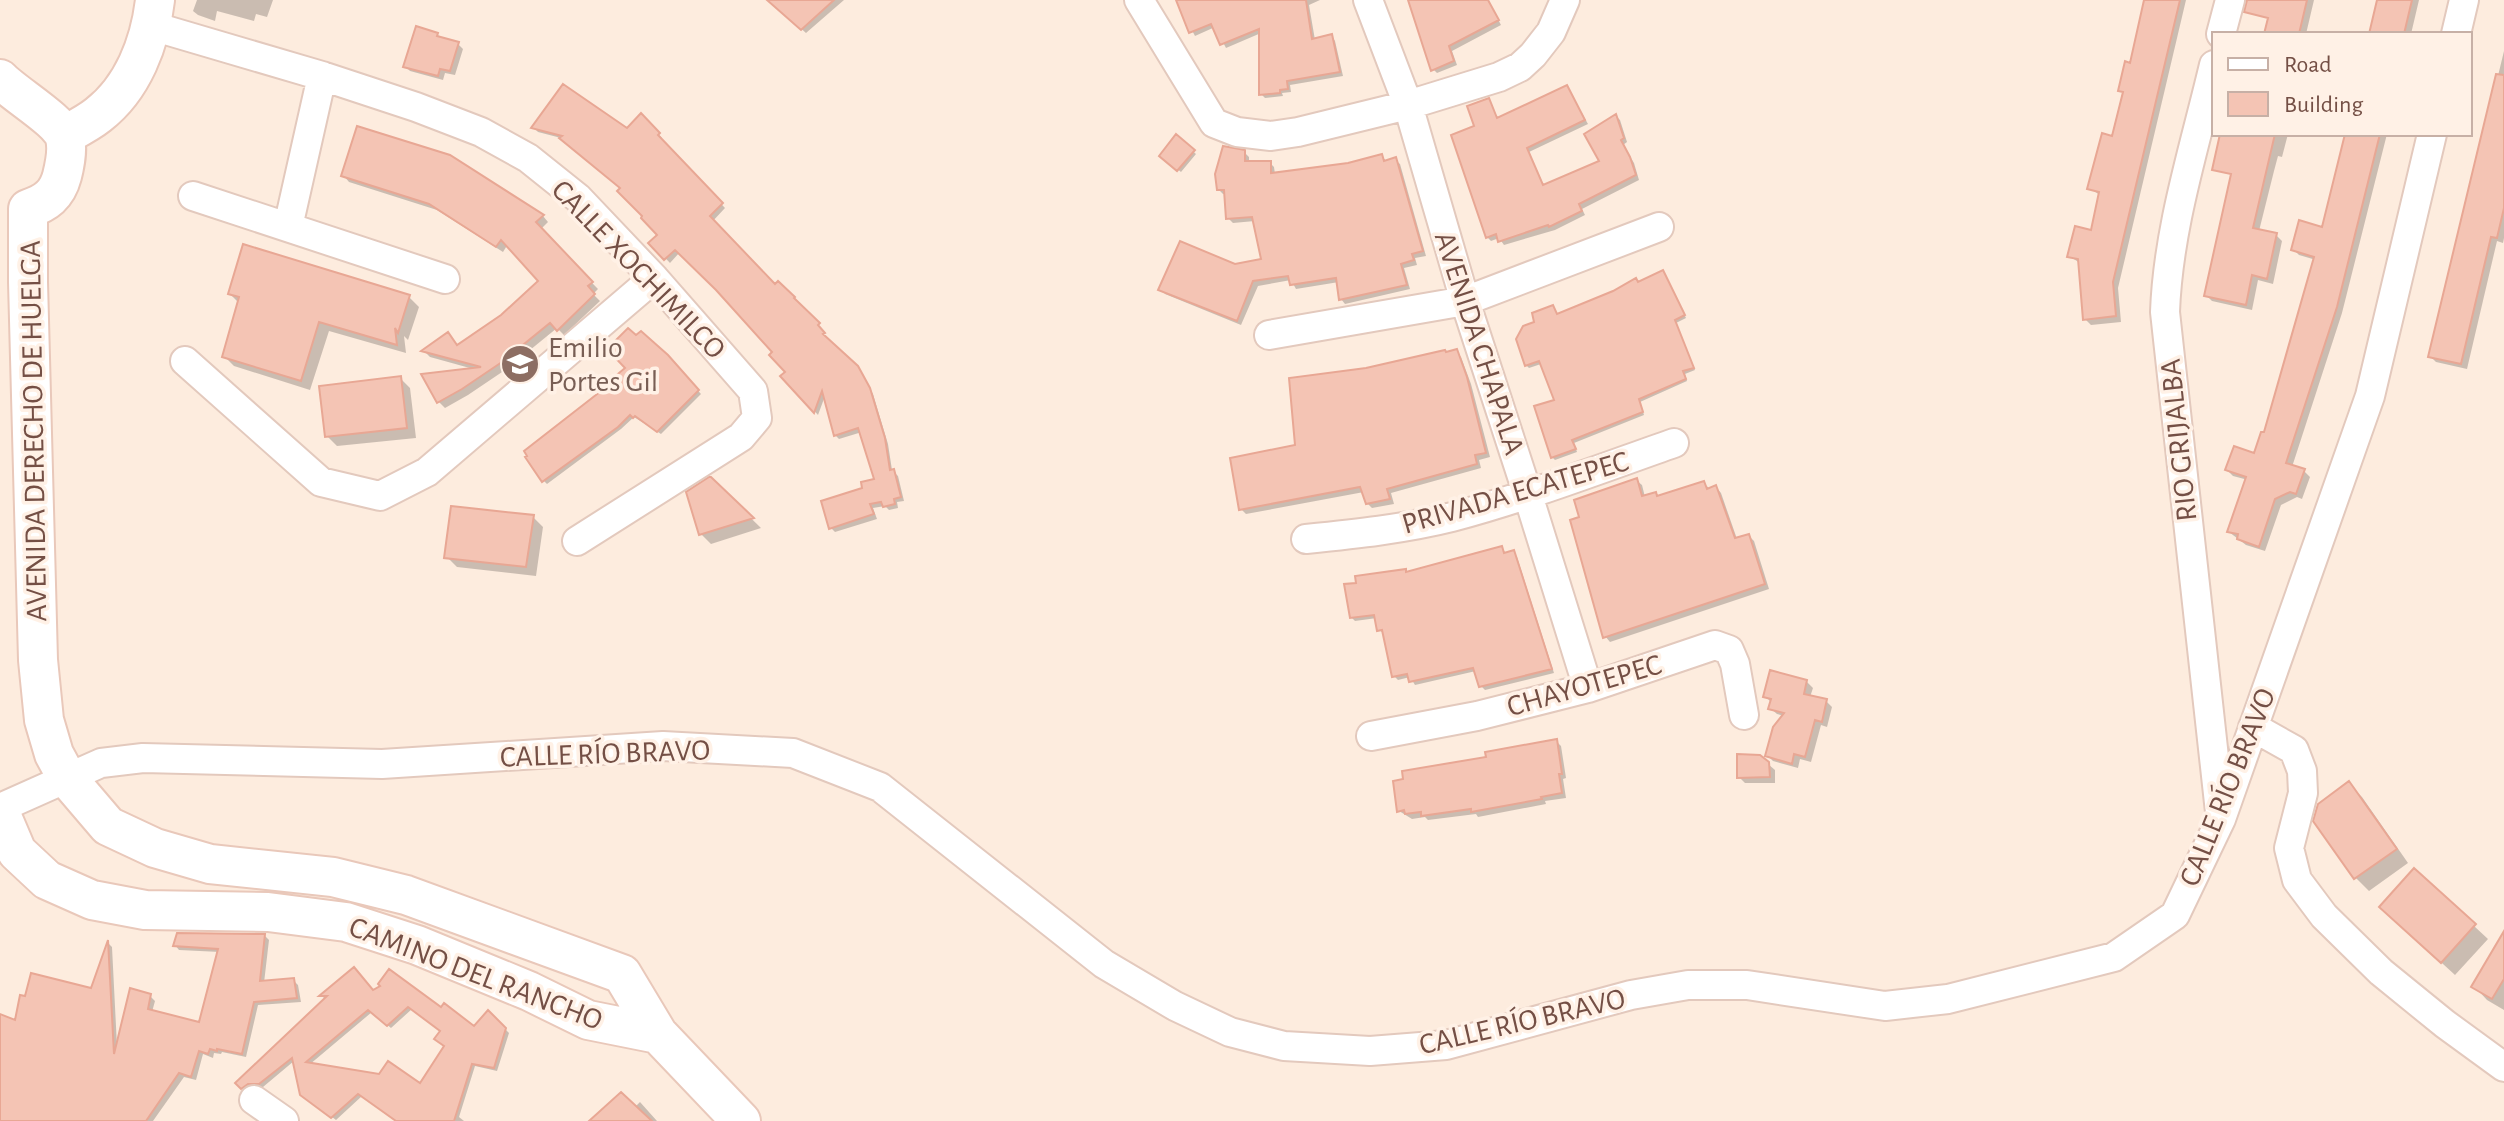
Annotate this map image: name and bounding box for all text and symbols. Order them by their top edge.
legend [2212,32,2472,136]
text: Road [2284,53,2332,77]
text: Building [2284,93,2363,117]
street label: CALLE XOCHIMILCO [546,175,731,365]
street label: AVENIDA CHAPALA [1429,228,1529,459]
street label: AVENIDA DERECHO DE HUELGA [16,240,52,622]
place label: Emilio Portes Gil [548,333,658,397]
school or university icon: Emilio Portes Gil [499,343,541,385]
street label: RIO GRIJALBA [2156,357,2202,523]
street label: PRIVADA ECATEPEC [1399,446,1632,540]
street label: CHAYOTEPEC [1504,650,1665,722]
street label: CALLE RÍO BRAVO [2173,683,2281,891]
street label: CALLE RÍO BRAVO [499,733,711,773]
street label: CAMINO DEL RANCHO [345,912,606,1036]
street label: CALLE RÍO BRAVO [1416,982,1628,1060]

